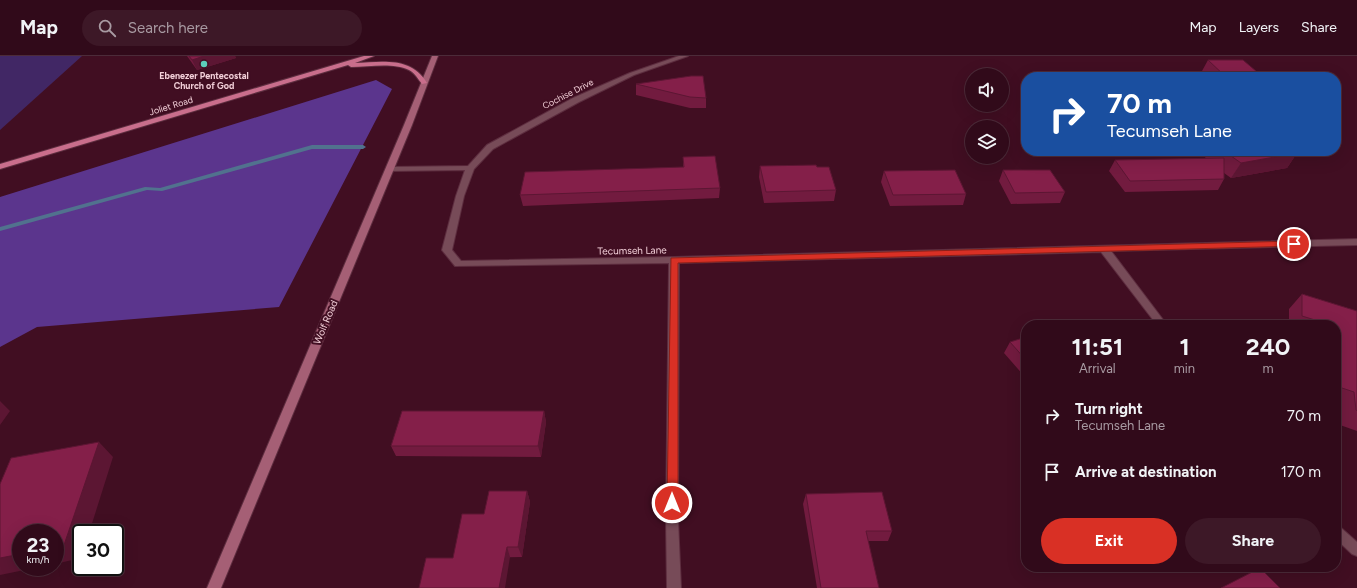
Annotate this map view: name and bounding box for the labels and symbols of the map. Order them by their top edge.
marker: Ebenezer Pentecostal Church of God [199,59,209,69]
place label: Ebenezer Pentecostal Church of God [159,70,249,91]
street label: Cochise Drive [540,76,595,111]
street label: Joliet Road [148,94,194,117]
pin [1277,227,1311,261]
street label: Tecumseh Lane [597,243,667,258]
street label: Wolf Road [310,298,341,346]
position arrow [651,482,693,524]
speed limit sign: 30 [72,524,124,576]

